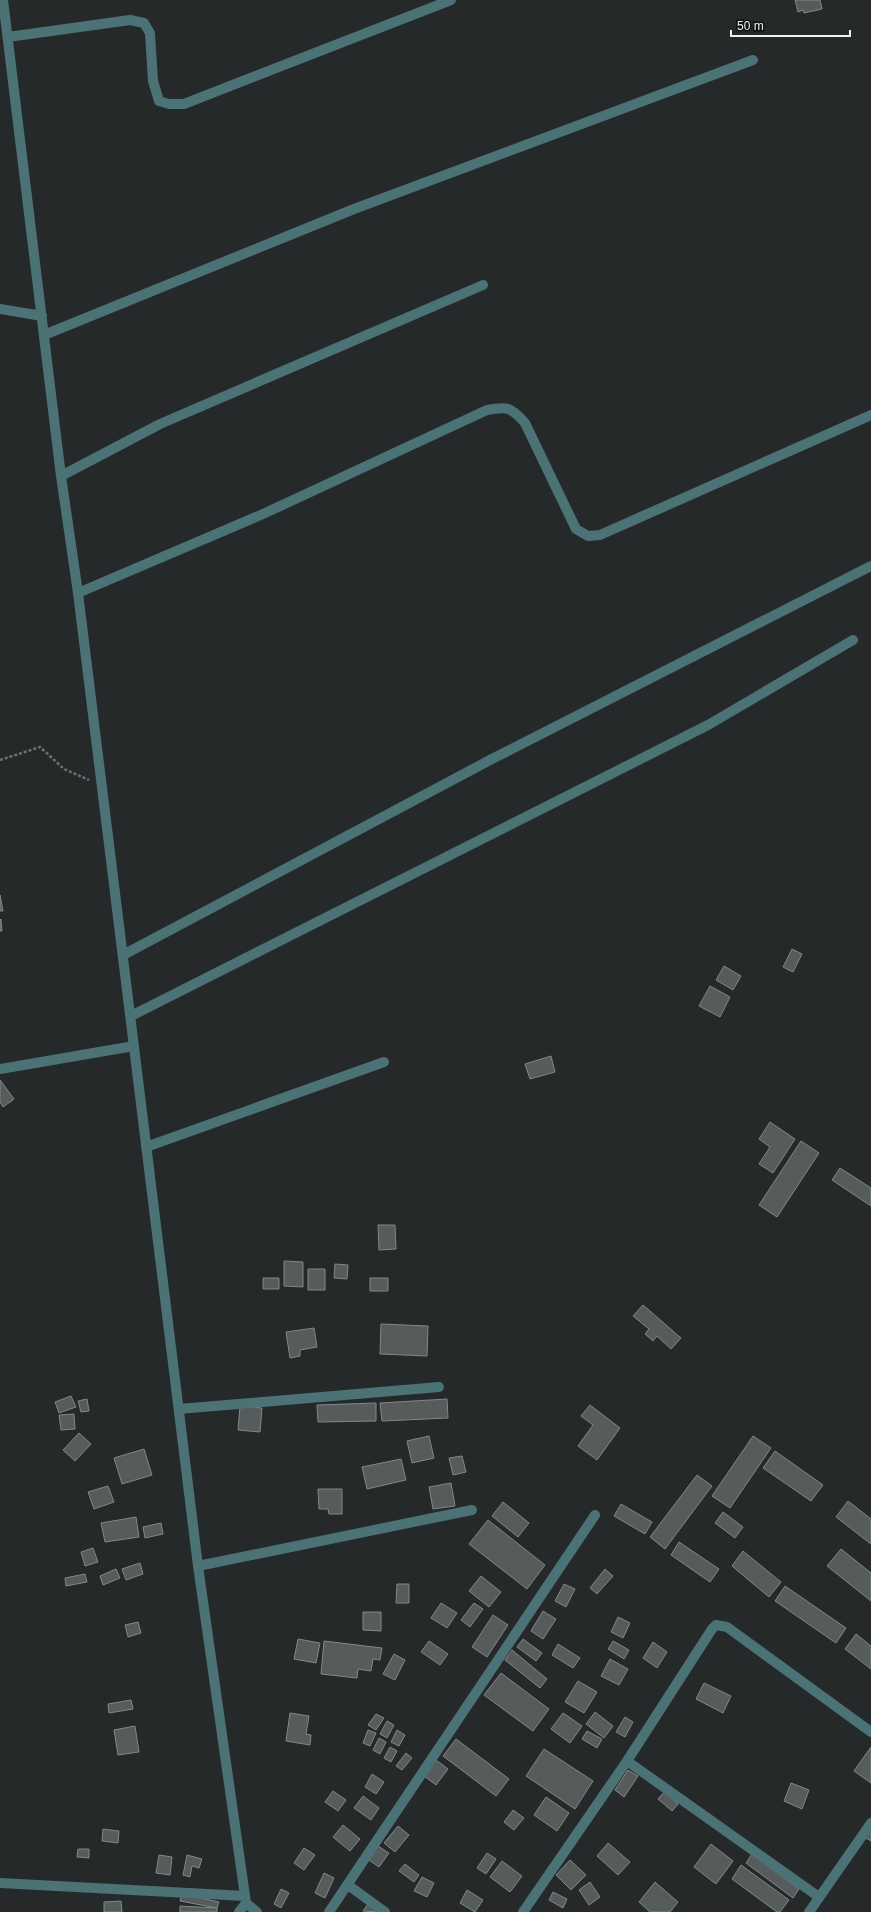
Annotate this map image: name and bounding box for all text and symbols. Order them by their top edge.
scale bar [731,12,850,38]
text: 50 m [737,19,764,33]

